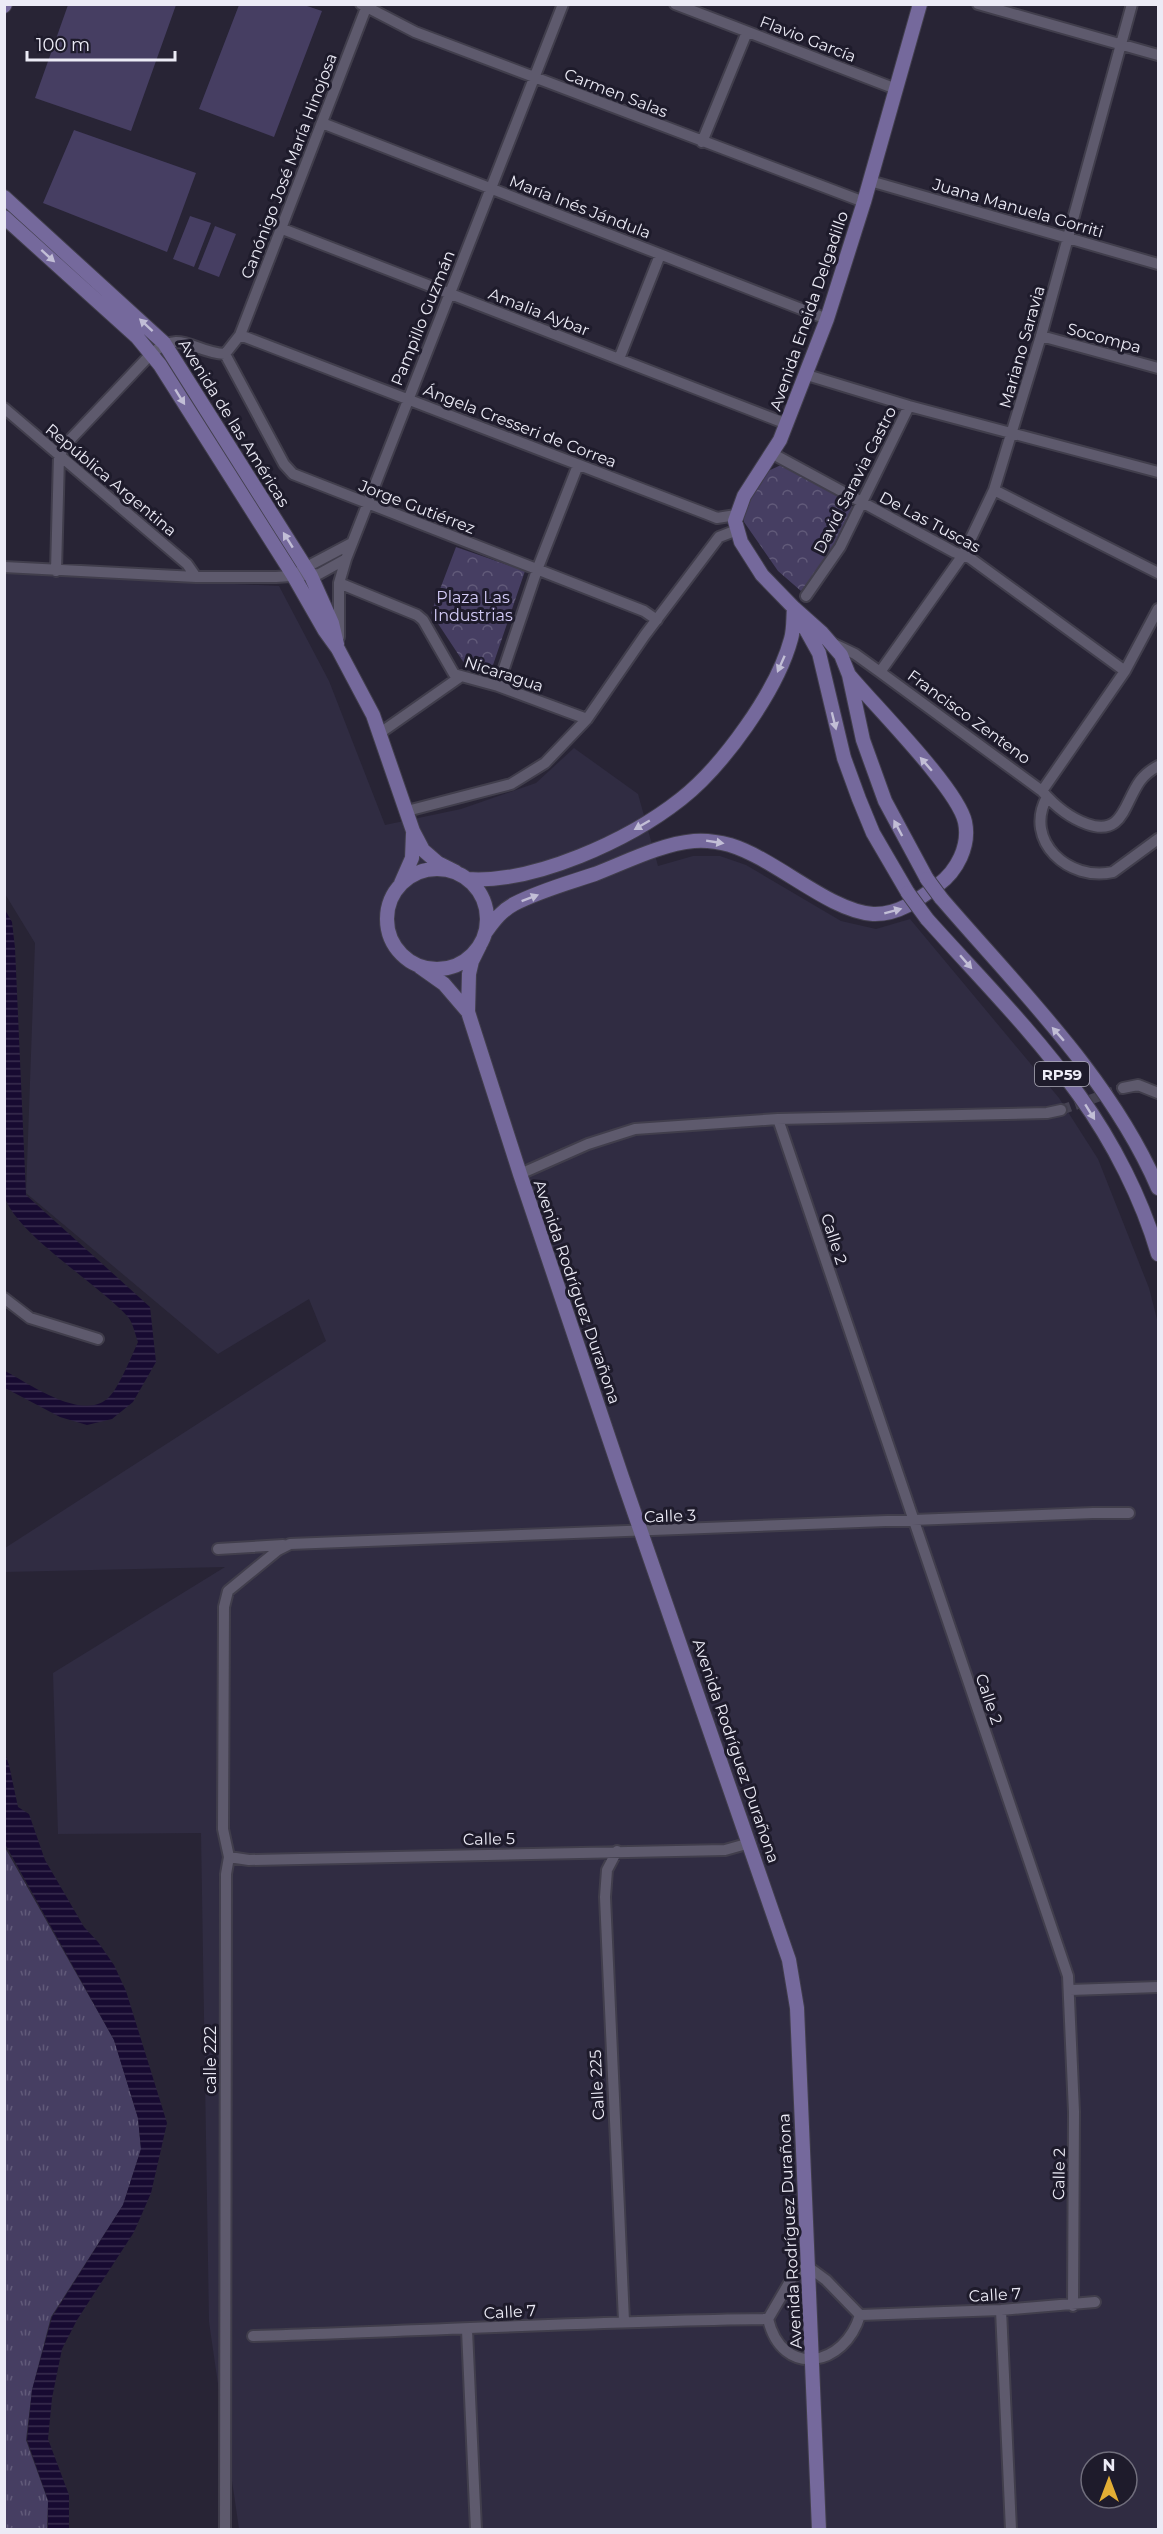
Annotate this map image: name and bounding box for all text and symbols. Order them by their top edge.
street label: Flavio García [757,12,859,66]
scale bar [27,24,176,62]
text: 100 m [36,34,90,56]
street label: Canónigo José María Hinojosa [237,50,341,282]
street label: Carmen Salas [562,65,671,122]
street label: María Inés Jándula [507,171,653,243]
street label: Juana Manuela Gorriti [930,174,1105,241]
street label: Avenida Eneida Delgadillo [766,209,852,413]
street label: Pampillo Guzmán [387,248,459,388]
one-way arrow [40,249,55,262]
street label: Amalia Aybar [486,284,592,340]
street label: Mariano Saravia [995,284,1049,410]
one-way arrow [139,318,154,332]
street label: Socompa [1065,319,1143,357]
street label: Avenida de las Américas [174,336,294,511]
street label: Ángela Cresseri de Correa [421,380,619,472]
one-way arrow [175,389,186,406]
street label: David Saravia Castro [810,403,900,557]
street label: República Argentina [42,420,180,540]
street label: Jorge Gutiérrez [355,476,478,538]
street label: De Las Tuscas [876,487,984,557]
one-way arrow [282,532,293,548]
park label: Plaza Las Industrias [433,588,513,625]
street label: Nicaragua [462,652,546,696]
one-way arrow [777,656,786,673]
street label: Francisco Zenteno [904,666,1034,768]
one-way arrow [830,712,839,730]
one-way arrow [920,757,933,772]
one-way arrow [634,819,650,830]
one-way arrow [893,819,903,836]
one-way arrow [706,838,725,847]
one-way arrow [521,892,539,902]
one-way arrow [884,905,902,915]
one-way arrow [959,955,973,970]
one-way arrow [1052,1027,1065,1042]
road number: RP59 [1035,1062,1089,1086]
one-way arrow [1084,1104,1095,1120]
street label: Avenida Rodríguez Durañona [530,1177,624,1407]
street label: Calle 2 [817,1211,851,1267]
street label: Calle 3 [644,1506,696,1526]
street label: Avenida Rodríguez Durañona [689,1636,783,1866]
street label: Calle 2 [972,1671,1006,1727]
street label: Calle 5 [463,1829,515,1849]
street label: calle 222 [201,2026,220,2094]
street label: Calle 225 [586,2049,608,2121]
street label: Avenida Rodríguez Durañona [774,2113,806,2349]
street label: Calle 2 [1049,2148,1069,2200]
street label: Calle 7 [968,2284,1022,2306]
street label: Calle 7 [483,2301,537,2323]
north arrow [1079,2450,1139,2510]
text: N [1103,2456,1115,2475]

